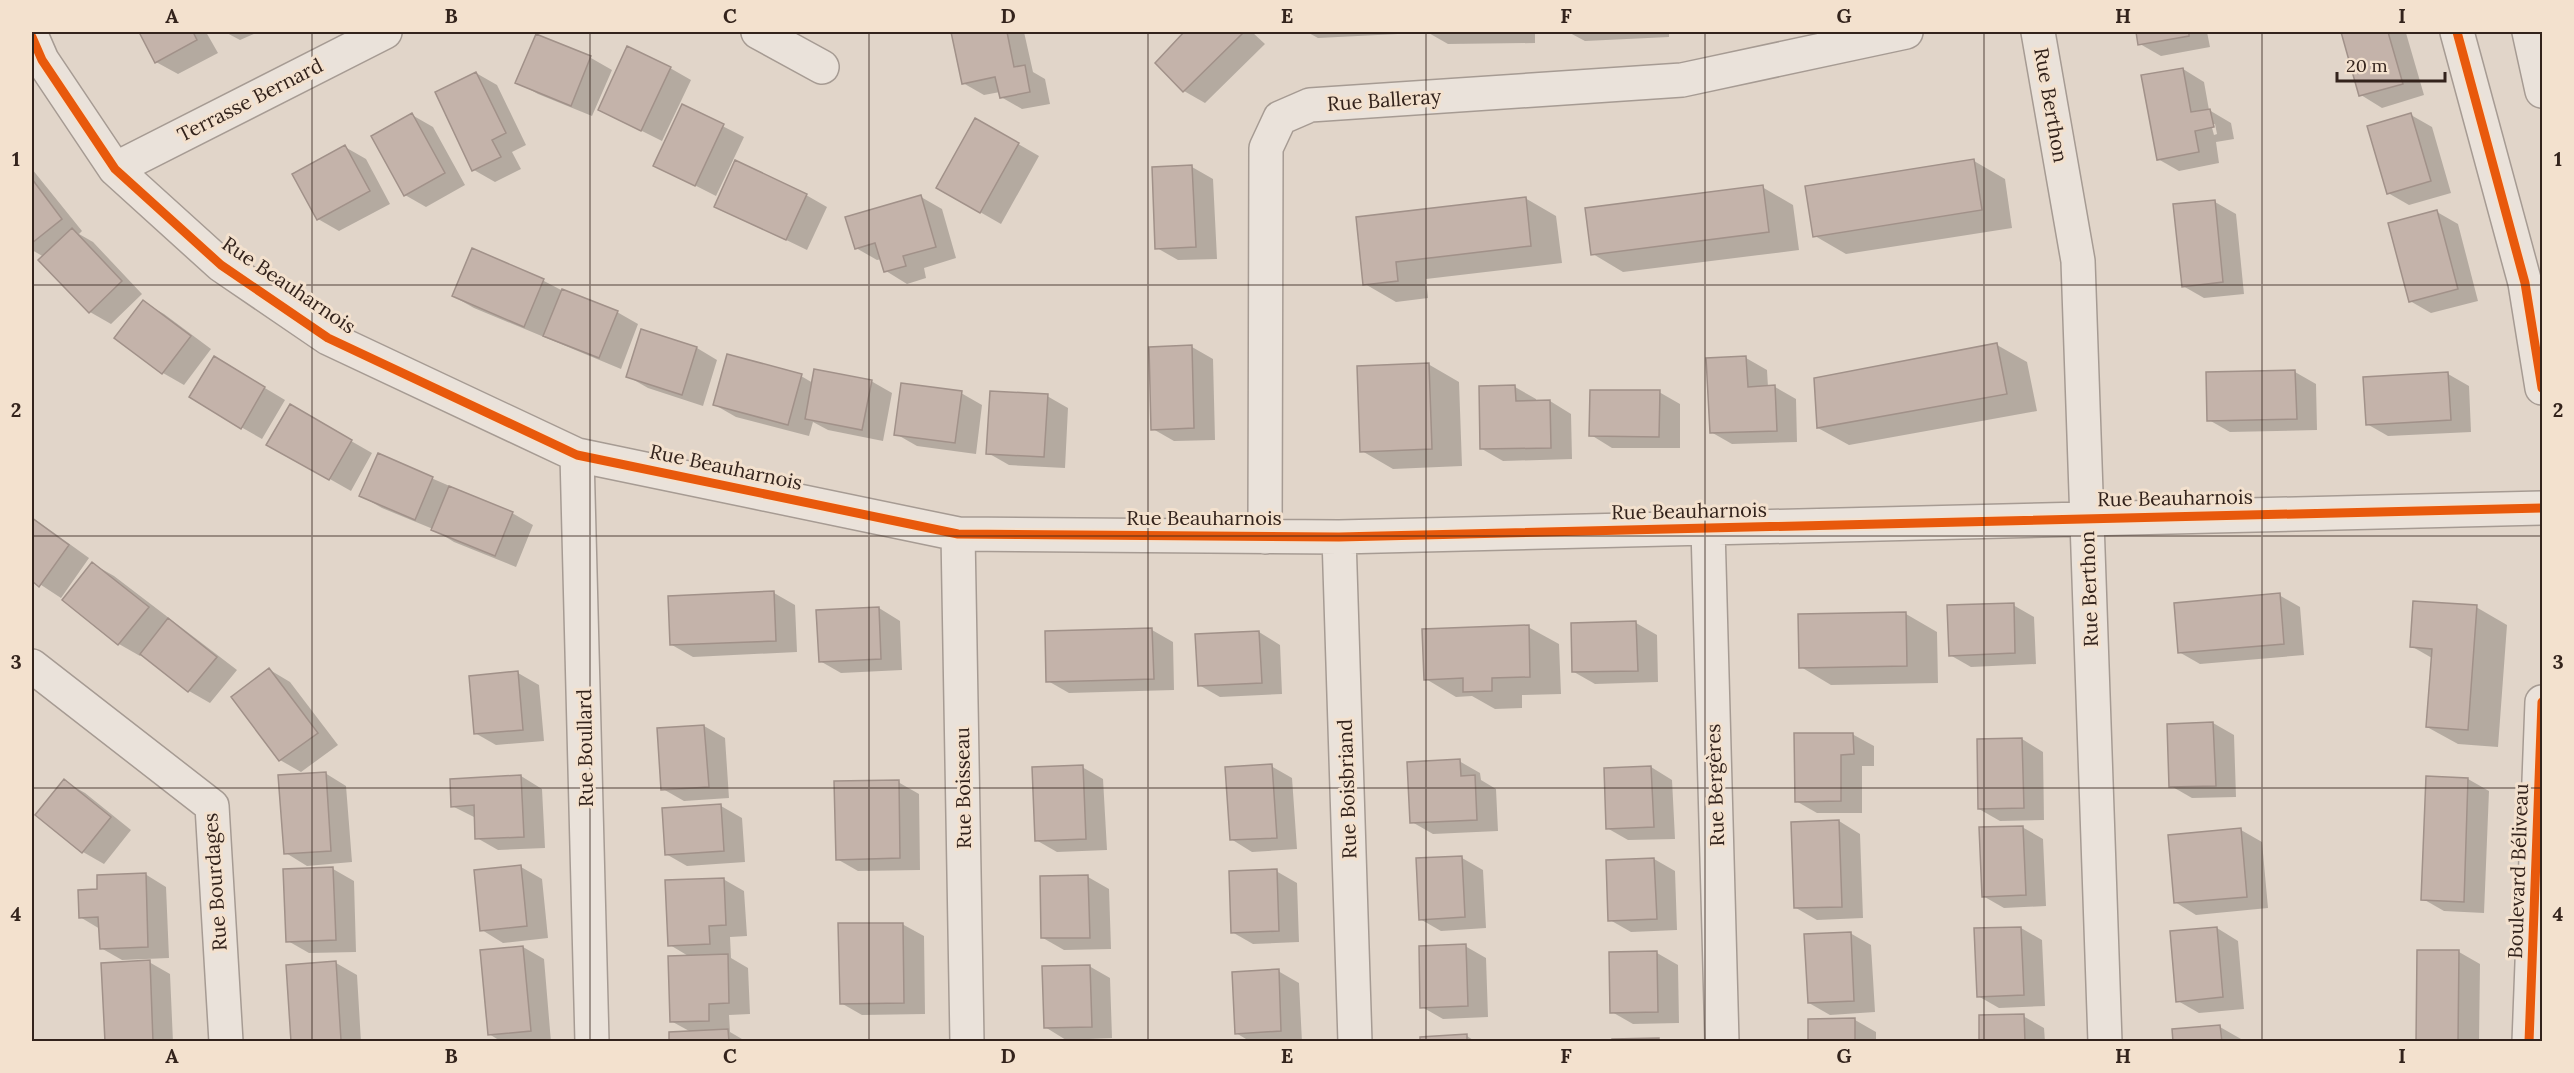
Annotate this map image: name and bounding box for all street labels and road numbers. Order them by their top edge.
street label: Rue Berthon [2029,46,2074,164]
street label: Terrasse Bernard [173,52,327,147]
street label: Rue Balleray [1326,83,1442,116]
street label: Rue Beauharnois [218,231,361,338]
street label: Rue Beauharnois [647,438,805,495]
street label: Rue Beauharnois [2097,484,2253,511]
street label: Rue Beauharnois [1611,497,1767,524]
street label: Rue Beauharnois [1126,505,1282,530]
street label: Rue Berthon [2074,530,2103,648]
street label: Rue Boullard [571,689,598,807]
street label: Rue Boisbriand [1332,719,1361,859]
street label: Rue Bergères [1700,723,1729,847]
street label: Rue Boisseau [949,727,976,849]
street label: Boulevard Béliveau [2502,783,2533,959]
street label: Rue Bourdages [197,812,232,952]

